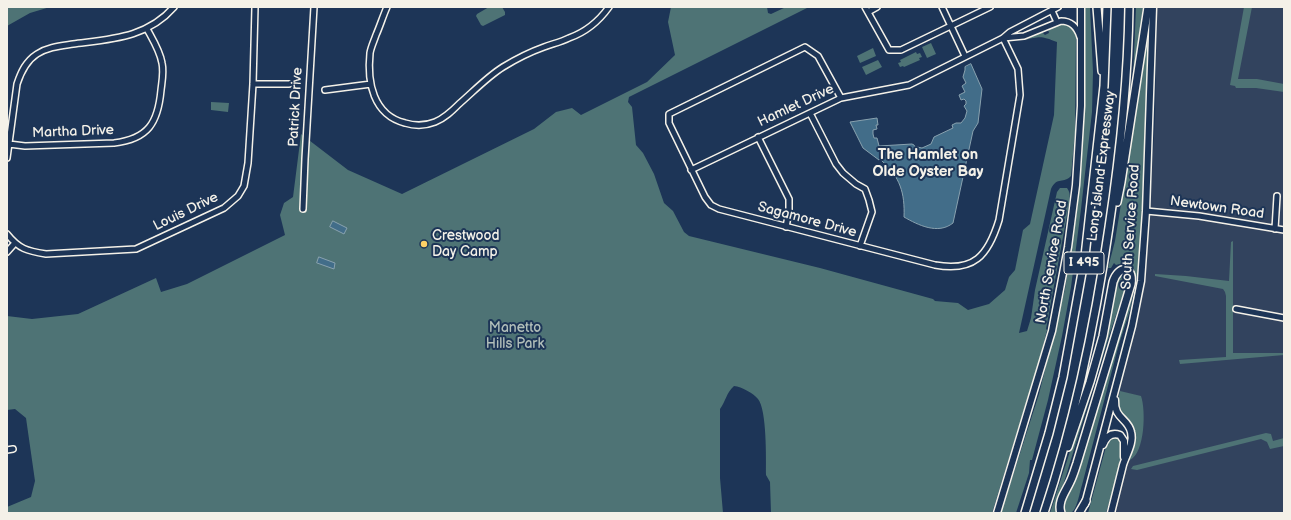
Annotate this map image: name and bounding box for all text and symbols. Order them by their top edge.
street label: Patrick Drive [286,67,306,147]
street label: Hamlet Drive [755,81,837,131]
street label: Long Island Expressway [1084,90,1120,242]
street label: Martha Drive [32,122,114,142]
district label: The Hamlet on Olde Oyster Bay [873,146,983,181]
street label: South Service Road [1118,164,1144,290]
street label: Louis Drive [151,189,221,235]
street label: Newtown Road [1169,193,1265,223]
street label: Sagamore Drive [756,199,858,241]
street label: North Service Road [1033,199,1071,325]
place label: Crestwood Day Camp [432,228,499,260]
marker: Crestwood Day Camp [419,239,429,249]
road number: I 495 [1064,252,1104,274]
park label: Manetto Hills Park [486,320,544,352]

